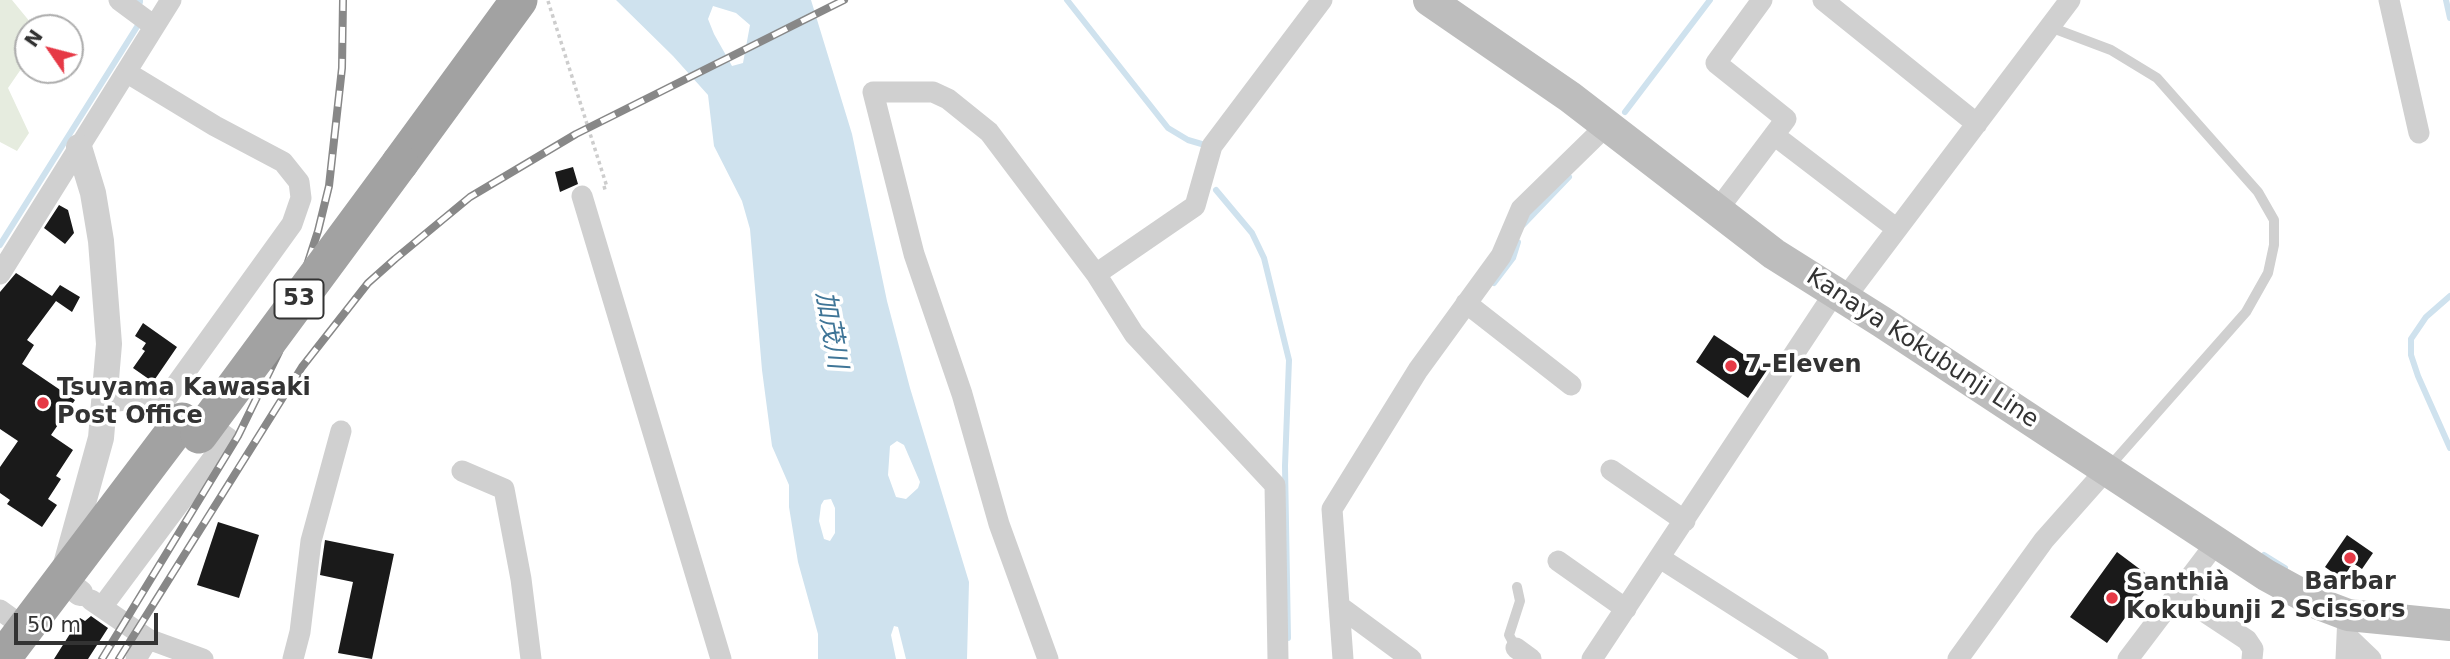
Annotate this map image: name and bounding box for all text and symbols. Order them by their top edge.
north arrow [14,14,84,84]
text: N [20,25,47,51]
street label: Kanaya Kokubunji Line [1801,263,2043,435]
road number: 53 [274,280,324,318]
water label: 加茂川 [808,289,852,371]
place label: 7-Eleven [1745,352,1862,380]
marker: 7-Eleven [1723,358,1739,374]
place label: Tsuyama Kawasaki Post Office [57,375,311,431]
marker: Tsuyama Kawasaki Post Office [35,395,51,411]
marker: Barbar Scissors [2342,550,2358,566]
place label: Barbar Scissors [2295,569,2405,625]
place label: Santhià Kokubunji 2 [2126,570,2287,626]
marker: Santhià Kokubunji 2 [2104,590,2120,606]
scale bar [18,600,161,644]
text: 50 m [27,613,81,637]

